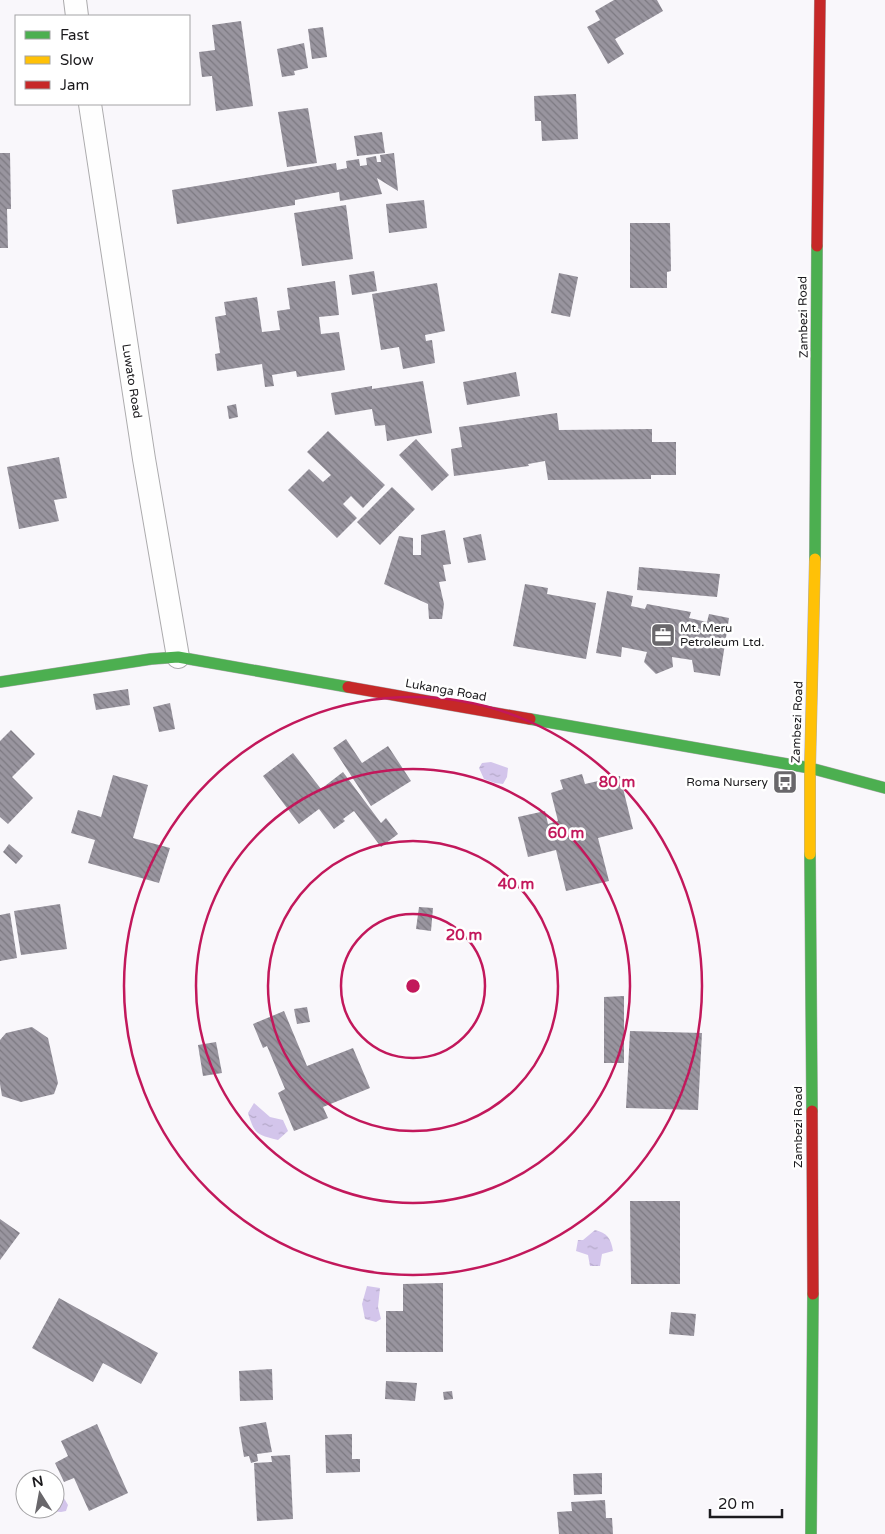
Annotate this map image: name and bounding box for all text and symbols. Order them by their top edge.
legend [15,15,190,105]
text: Fast [60,26,90,44]
text: Slow [60,51,94,69]
text: Jam [60,76,89,94]
street label: Zambezi Road [795,276,811,358]
street label: Luwato Road [119,343,145,419]
place label: Mt. Meru Petroleum Ltd. [680,621,764,649]
office icon: Mt. Meru Petroleum Ltd. [650,622,676,648]
street label: Lukanga Road [404,676,488,704]
street label: Zambezi Road [789,681,805,763]
bus stop icon: Roma Nursery [772,769,798,795]
text: 80 m [599,773,635,791]
place label: Roma Nursery [686,775,769,789]
text: 60 m [548,824,584,842]
text: 40 m [498,875,534,893]
text: 20 m [446,926,482,944]
centre of rings [404,977,422,995]
street label: Zambezi Road [791,1086,805,1168]
north arrow [15,1469,65,1519]
text: N [30,1472,45,1491]
scale bar [710,1486,782,1518]
text: 20 m [718,1495,755,1513]

